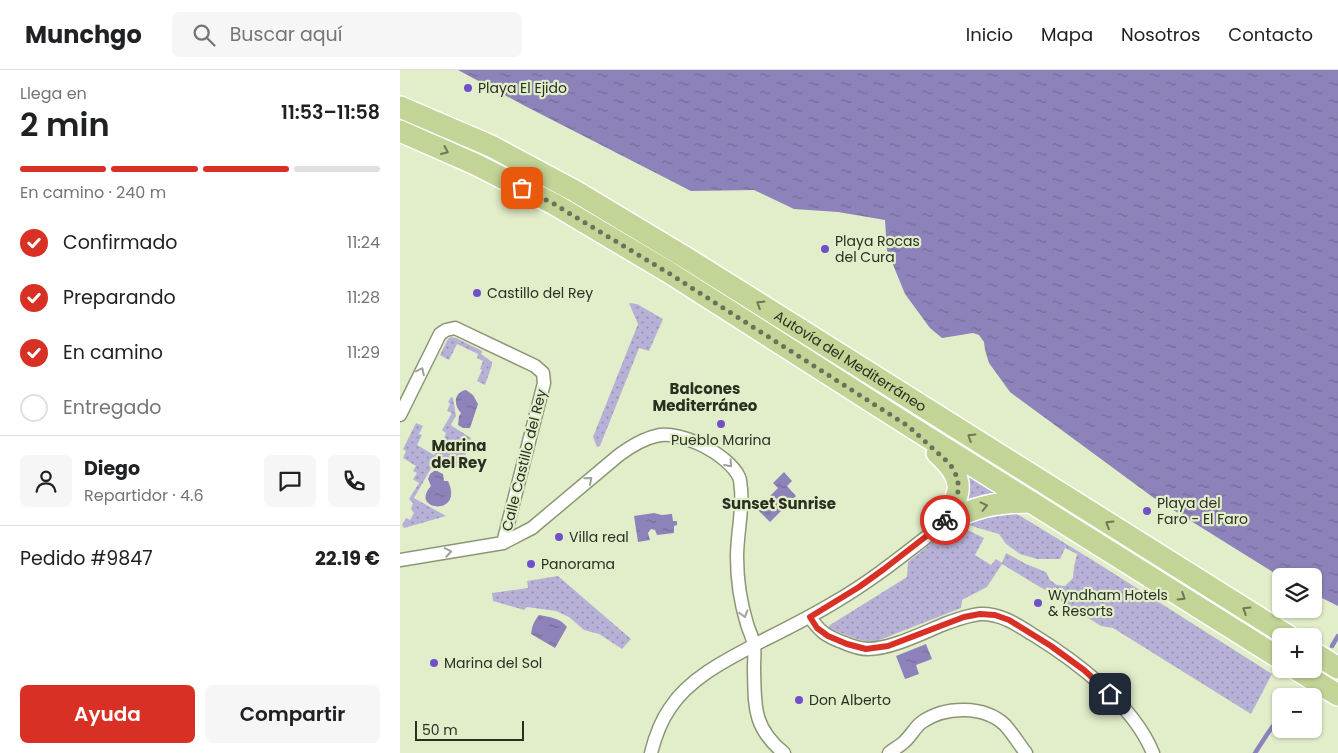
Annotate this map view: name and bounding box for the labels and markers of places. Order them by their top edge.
place label: Playa El Ejido [478,78,567,98]
marker: Playa El Ejido [462,82,474,94]
pin [501,167,543,209]
place label: Playa Rocas del Cura [835,231,920,267]
marker: Playa Rocas del Cura [819,243,831,255]
place label: Castillo del Rey [487,283,593,303]
marker: Castillo del Rey [471,287,483,299]
marker: Pueblo Marina [715,418,727,430]
place label: Pueblo Marina [671,430,771,450]
place label: Playa del Faro - El Faro [1157,493,1248,529]
marker: Playa del Faro - El Faro [1141,505,1153,517]
place label: Villa real [569,527,629,547]
marker: Villa real [553,531,565,543]
place label: Panorama [541,554,615,574]
marker: Panorama [525,558,537,570]
place label: Wyndham Hotels & Resorts [1048,585,1168,621]
marker: Wyndham Hotels & Resorts [1032,597,1044,609]
place label: Marina del Sol [444,653,542,673]
marker: Marina del Sol [428,657,440,669]
pin [1089,673,1131,715]
place label: Don Alberto [809,690,891,710]
marker: Don Alberto [793,694,805,706]

